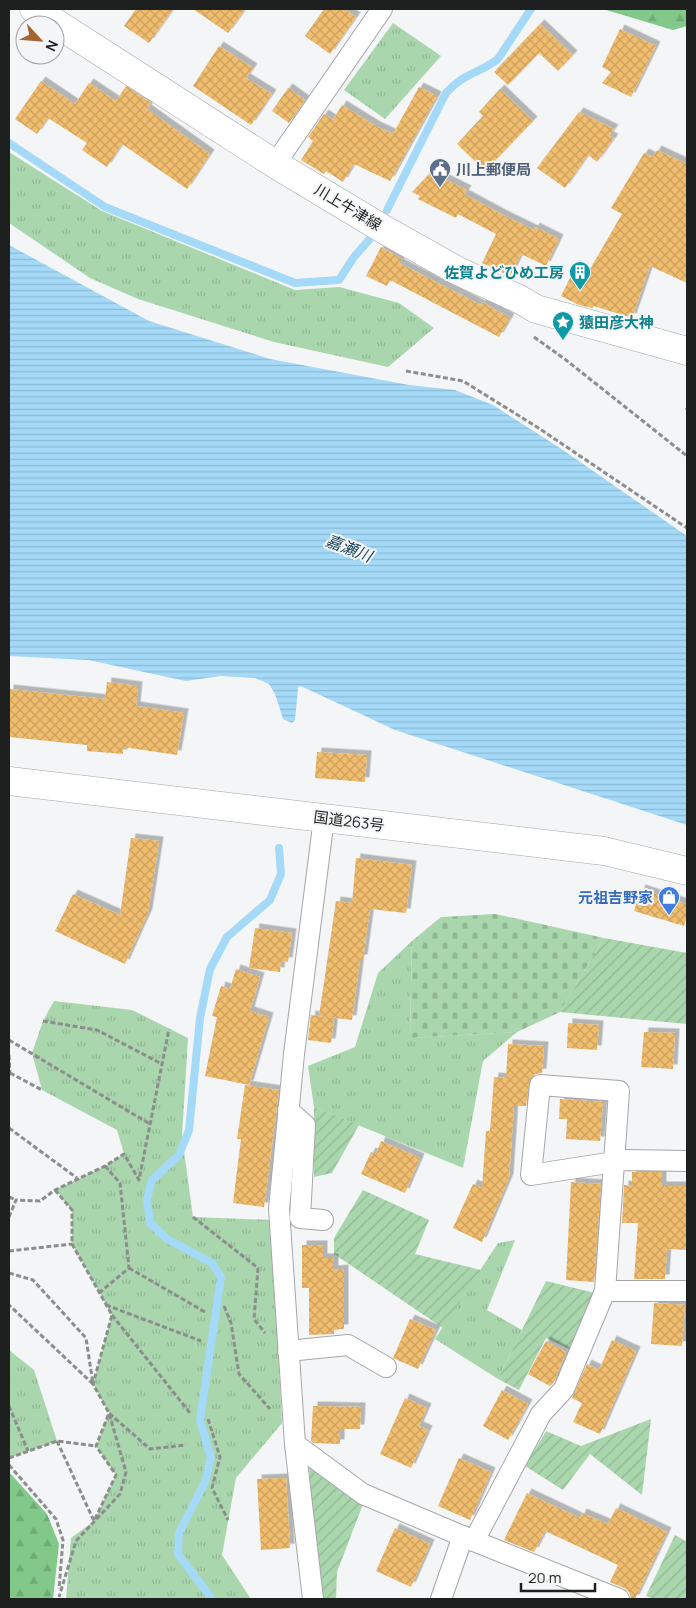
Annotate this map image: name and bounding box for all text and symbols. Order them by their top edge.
north arrow [15,15,65,65]
text: N [41,37,63,55]
public building icon: 川上郵便局 [428,157,452,188]
place label: 川上郵便局 [456,159,531,180]
street label: 川上牛津線 [310,179,386,235]
building icon: 佐賀よどひめ工房 [568,260,592,291]
place label: 佐賀よどひめ工房 [444,262,564,283]
place icon: 猿田彦大神 [551,310,575,341]
place label: 猿田彦大神 [579,312,654,333]
water label: 嘉瀬川 [323,529,377,568]
street label: 国道263号 [312,806,386,836]
shop icon: 元祖吉野家 [657,885,681,916]
place label: 元祖吉野家 [578,887,653,908]
scale bar [521,1560,595,1592]
text: 20 m [528,1567,561,1588]

